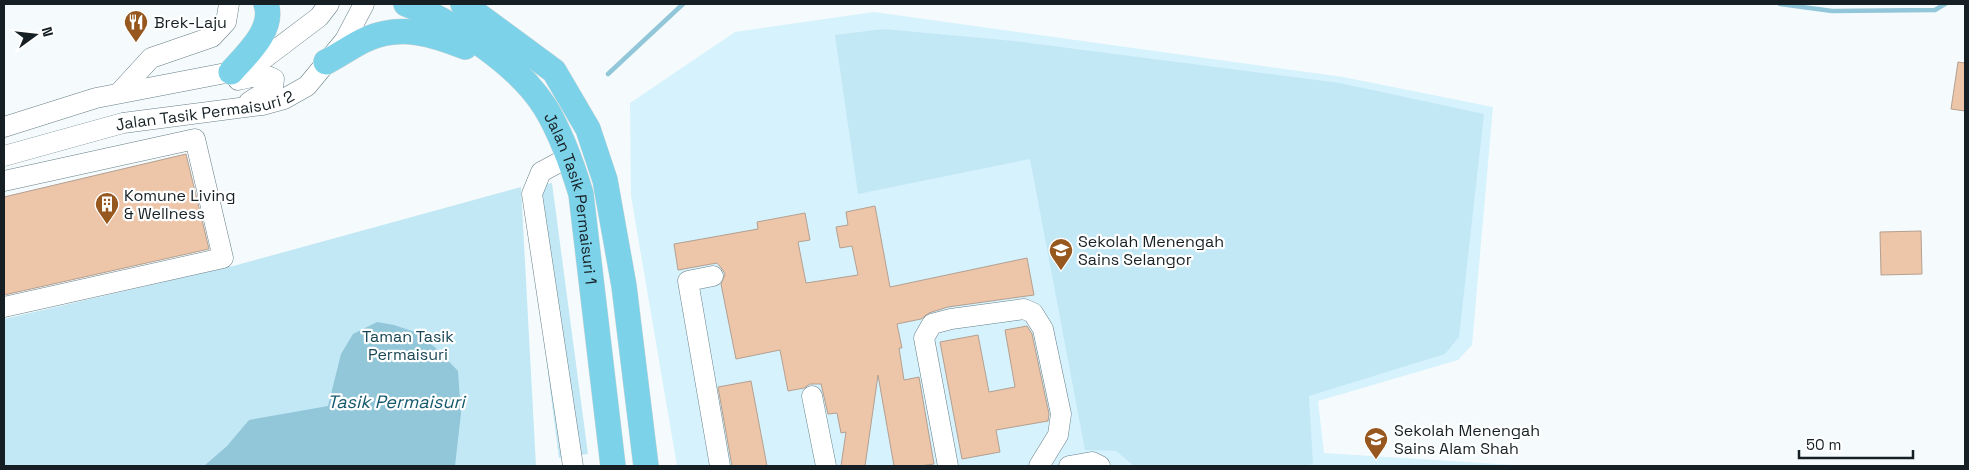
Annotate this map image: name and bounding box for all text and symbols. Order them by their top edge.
restaurant icon: Brek-Laju [123,9,149,43]
north arrow [10,10,60,60]
place label: Brek-Laju [154,12,227,33]
text: N [38,25,57,39]
street label: Jalan Tasik Permaisuri 2 [113,85,298,136]
street label: Jalan Tasik Permaisuri 1 [539,109,602,286]
place label: Komune Living & Wellness [124,185,235,224]
building icon: Komune Living & Wellness [94,191,120,225]
place label: Sekolah Menengah Sains Selangor [1078,231,1224,270]
school or university icon: Sekolah Menengah Sains Selangor [1048,237,1074,271]
park label: Taman Tasik Permaisuri [362,326,454,365]
water label: Tasik Permaisuri [327,390,467,413]
place label: Sekolah Menengah Sains Alam Shah [1394,420,1540,459]
school or university icon: Sekolah Menengah Sains Alam Shah [1363,426,1389,460]
scale bar [1799,428,1913,460]
text: 50 m [1806,435,1841,454]

